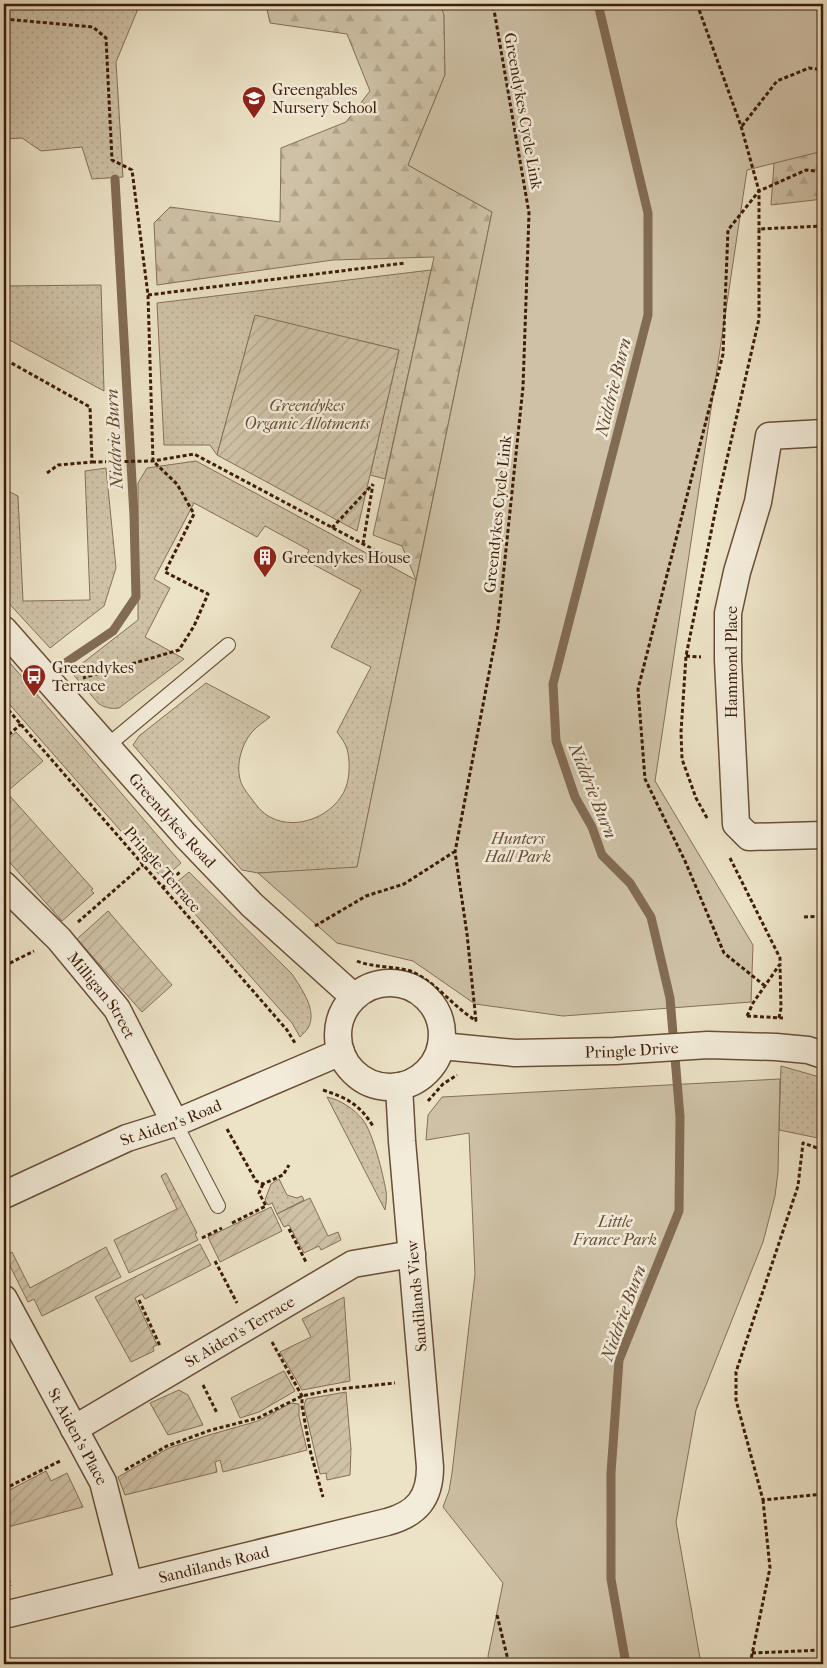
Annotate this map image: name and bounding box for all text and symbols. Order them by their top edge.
street label: Greendykes Cycle Link [500,31,547,192]
place label: Greengables Nursery School [272,80,378,117]
school or university icon: Greengables Nursery School [241,85,267,119]
water label: Niddrie Burn [591,336,636,439]
water label: Niddrie Burn [101,388,128,491]
park label: Greendykes Organic Allotments [244,396,371,433]
street label: Greendykes Cycle Link [480,433,515,594]
building icon: Greendykes House [252,544,278,578]
place label: Greendykes House [282,548,411,567]
street label: Hammond Place [722,606,741,718]
place label: Greendykes Terrace [52,658,134,695]
bus stop icon: Greendykes Terrace [21,663,47,697]
water label: Niddrie Burn [564,740,621,842]
street label: Greendykes Road [125,769,220,872]
street label: Pringle Terrace [120,822,205,916]
park label: Hunters Hall Park [484,829,551,866]
street label: Milligan Street [63,948,140,1042]
street label: Pringle Drive [585,1038,679,1062]
street label: St Aiden's Road [117,1095,225,1150]
park label: Little France Park [572,1212,657,1249]
street label: Sandilands View [402,1238,431,1353]
water label: Niddrie Burn [596,1262,651,1365]
street label: St Aiden's Terrace [181,1292,298,1372]
street label: St Aiden's Place [44,1385,112,1488]
street label: Sandilands Road [157,1542,272,1587]

